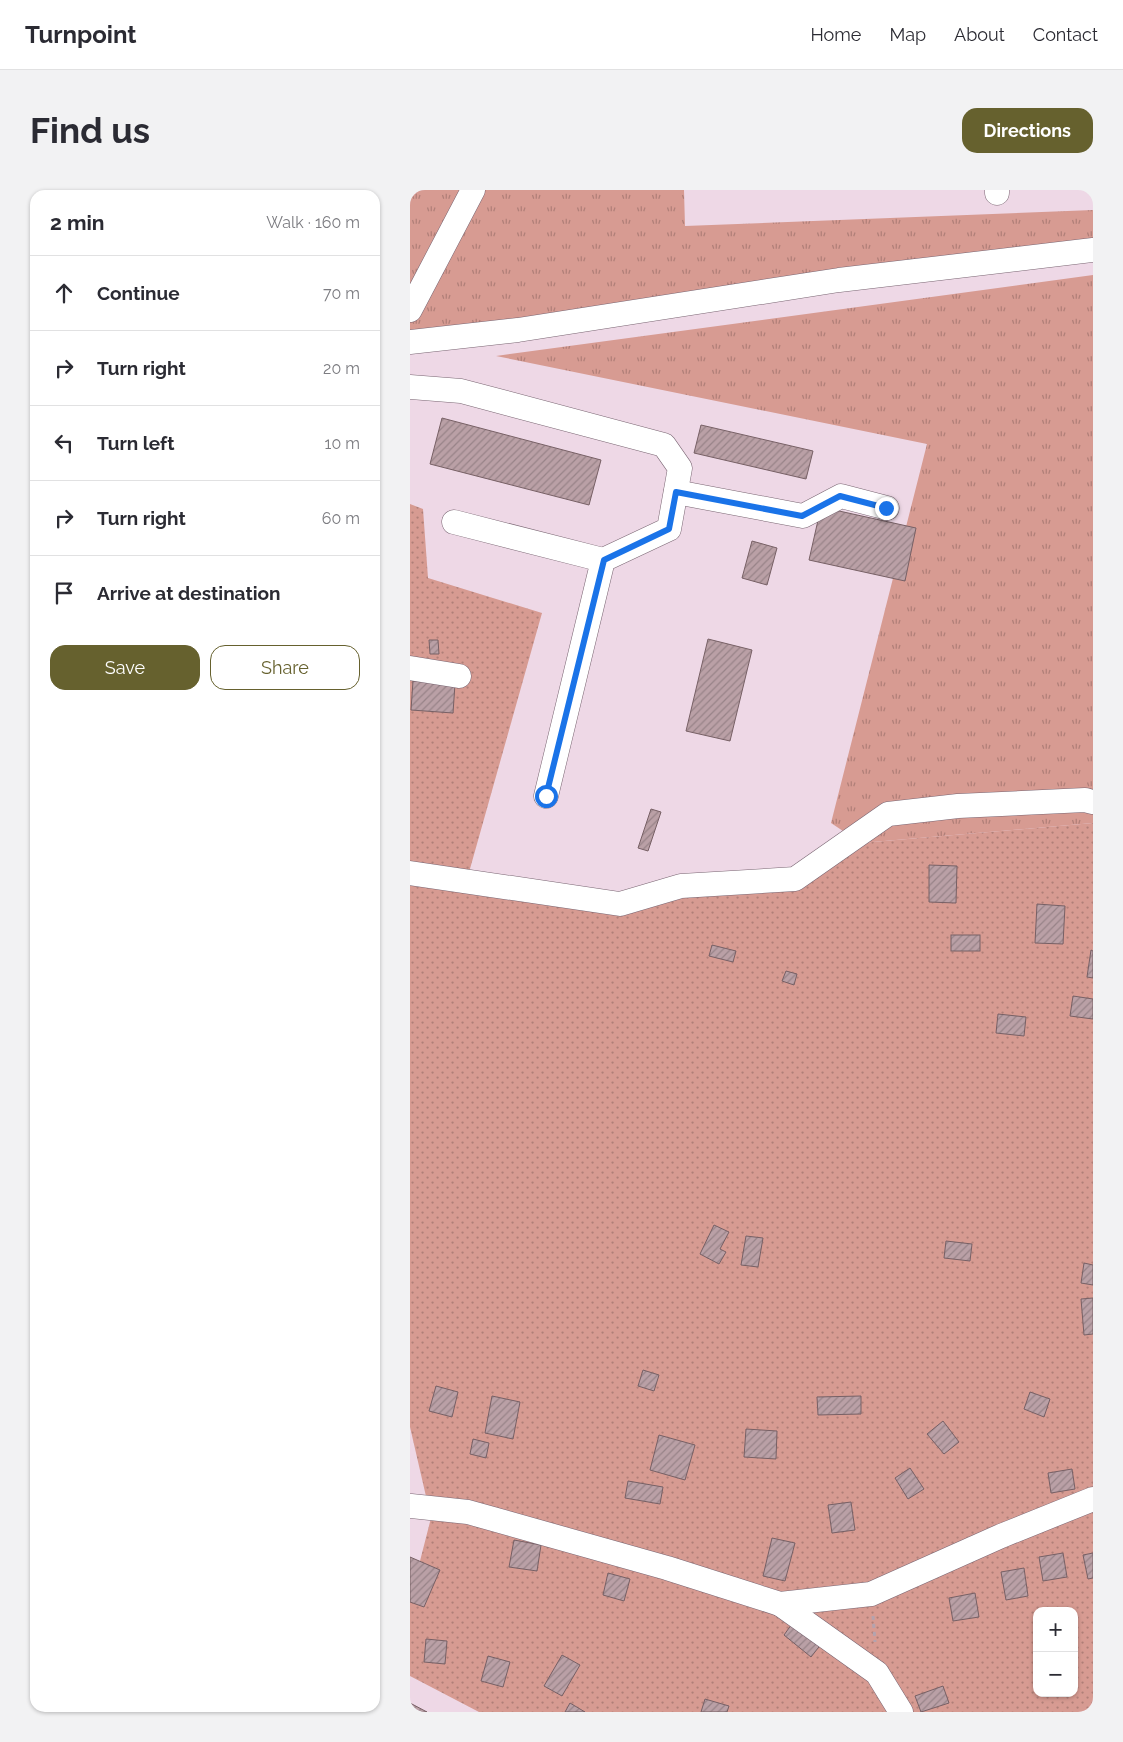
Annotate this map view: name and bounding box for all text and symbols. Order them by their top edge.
text: Turnpoint [25,20,137,49]
text: Home [810,24,861,45]
text: Map [889,24,926,45]
text: About [954,24,1005,45]
text: Contact [1033,24,1098,45]
button: Directions [962,108,1093,153]
text: Find us [30,110,150,151]
text: 2 min [50,210,104,235]
text: Walk · 160 m [266,213,360,232]
icon: ahead [50,279,78,307]
text: Continue [97,282,180,304]
text: 70 m [323,284,360,303]
icon: right [50,354,78,382]
text: Turn right [97,357,186,379]
text: 20 m [323,359,360,378]
icon: left [50,429,78,457]
text: Turn left [97,432,174,454]
text: 10 m [325,434,360,453]
route end [875,497,898,520]
icon: right [50,504,78,532]
text: Turn right [97,507,186,529]
text: 60 m [322,509,360,528]
icon: arrive [50,579,78,607]
text: Arrive at destination [97,582,281,604]
button: Save [50,645,200,690]
button: Share [210,645,360,690]
route start [535,785,558,808]
map controls [1033,1607,1078,1697]
button: + [1033,1607,1078,1652]
button: − [1033,1652,1078,1697]

